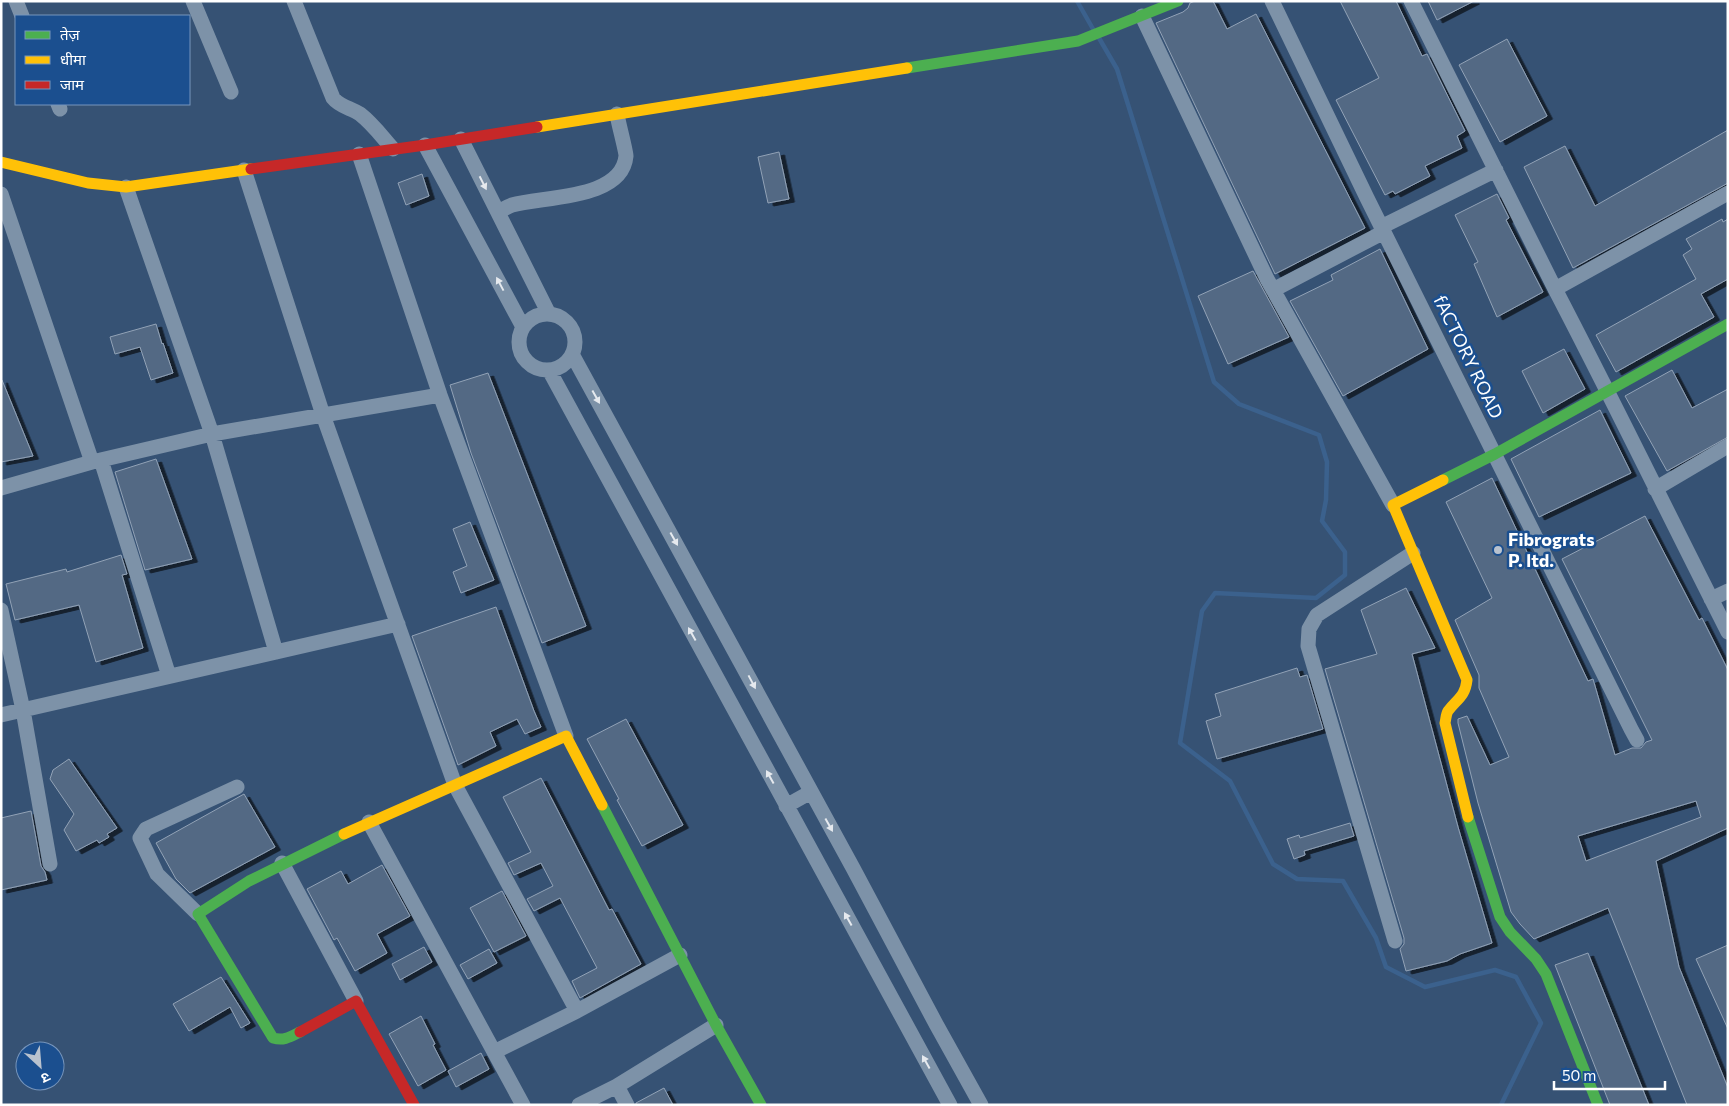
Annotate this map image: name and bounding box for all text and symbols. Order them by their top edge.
legend [15,15,190,105]
text: तेज़ [60,25,81,43]
text: धीमा [60,50,87,68]
text: जाम [60,75,85,93]
one-way arrow [479,176,487,190]
one-way arrow [496,277,504,292]
street label: fACTORY ROAD [1430,291,1508,422]
one-way arrow [592,390,600,404]
place label: Fibrograts P. ltd. [1508,528,1595,571]
one-way arrow [670,532,678,547]
marker: Fibrograts P. ltd. [1492,544,1504,556]
one-way arrow [688,628,697,641]
one-way arrow [748,675,756,689]
one-way arrow [766,770,774,784]
one-way arrow [825,818,833,832]
one-way arrow [844,912,852,927]
north arrow [15,1041,65,1091]
one-way arrow [922,1055,930,1069]
scale bar [1554,1058,1665,1090]
text: 50 m [1562,1066,1596,1084]
text: उ [38,1069,53,1088]

